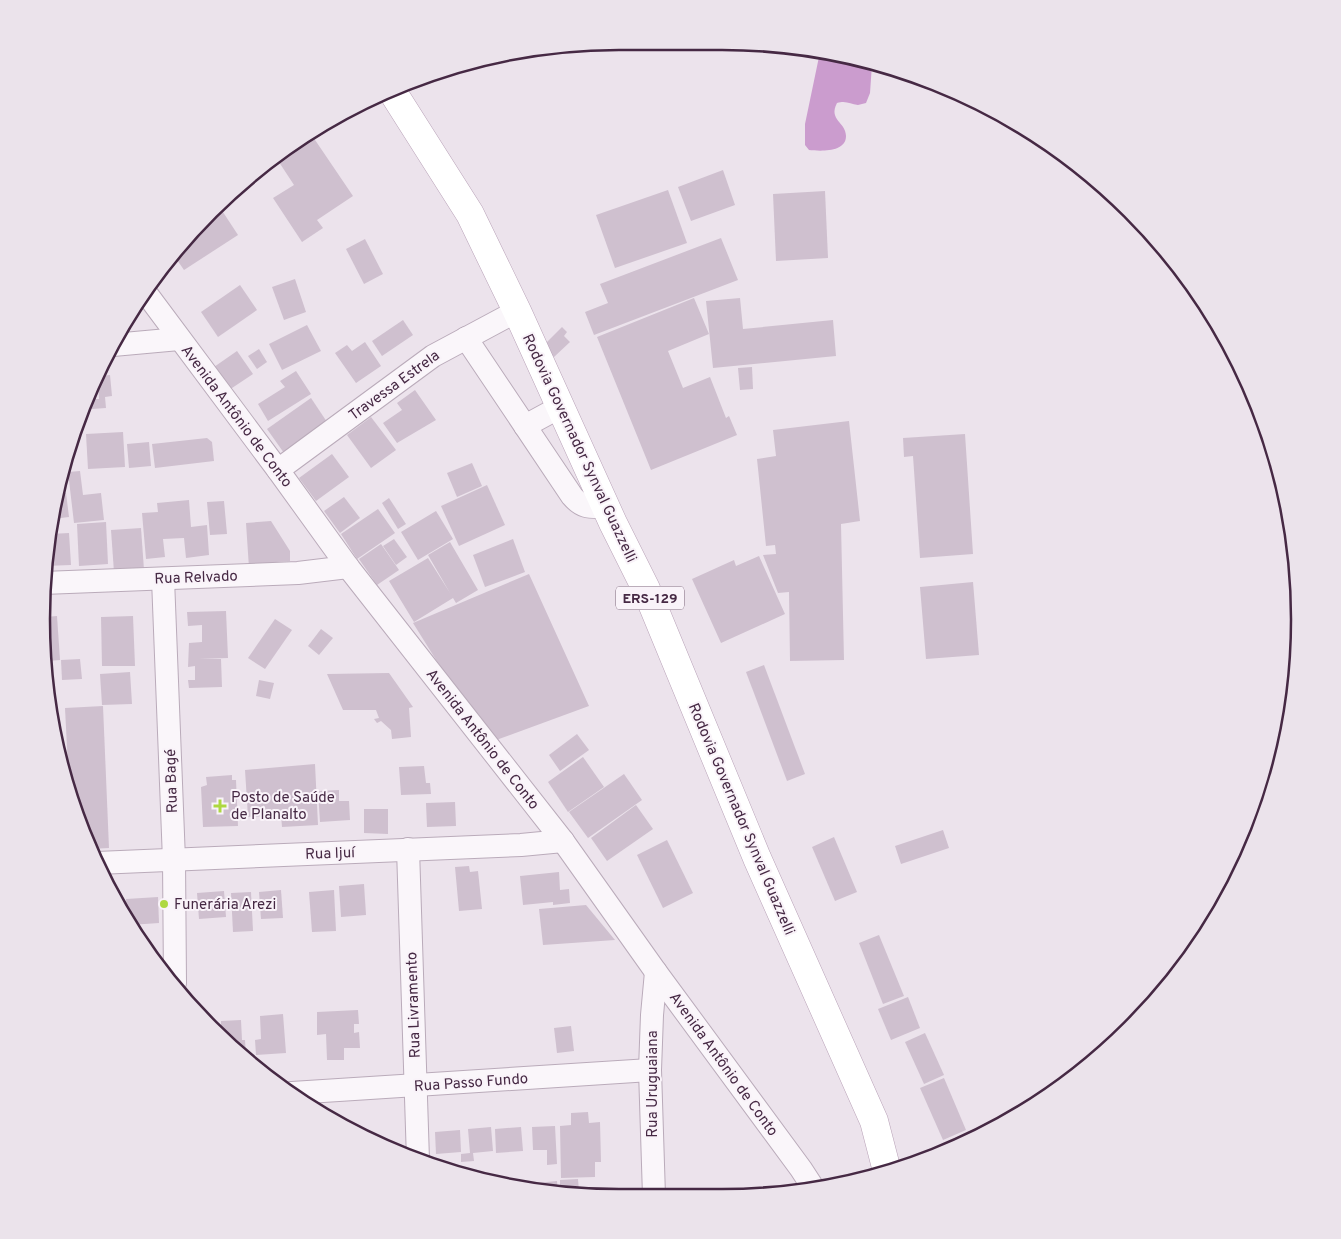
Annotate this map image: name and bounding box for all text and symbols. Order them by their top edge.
street label: Rodovia Governador Synval Guazzelli [517,331,640,566]
street label: Avenida Antônio de Conto [176,342,296,492]
street label: Travessa Estrela [346,347,444,426]
street label: Rua Relvado [154,568,238,589]
road number: ERS-129 [616,586,684,610]
street label: Avenida Antônio de Conto [421,666,543,814]
street label: Rodovia Governador Synval Guazzelli [683,701,798,938]
street label: Rua Bagé [162,749,183,813]
place label: Posto de Saúde de Planalto [231,789,335,825]
marker: Posto de Saúde de Planalto [213,799,227,813]
street label: Rua Ijuí [305,844,357,865]
place label: Funerária Arezi [174,896,276,915]
marker: Funerária Arezi [158,898,170,910]
street label: Rua Livramento [403,951,426,1059]
street label: Avenida Antônio de Conto [664,989,781,1141]
street label: Rua Uruguaiana [644,1030,663,1138]
street label: Rua Passo Fundo [413,1070,529,1097]

